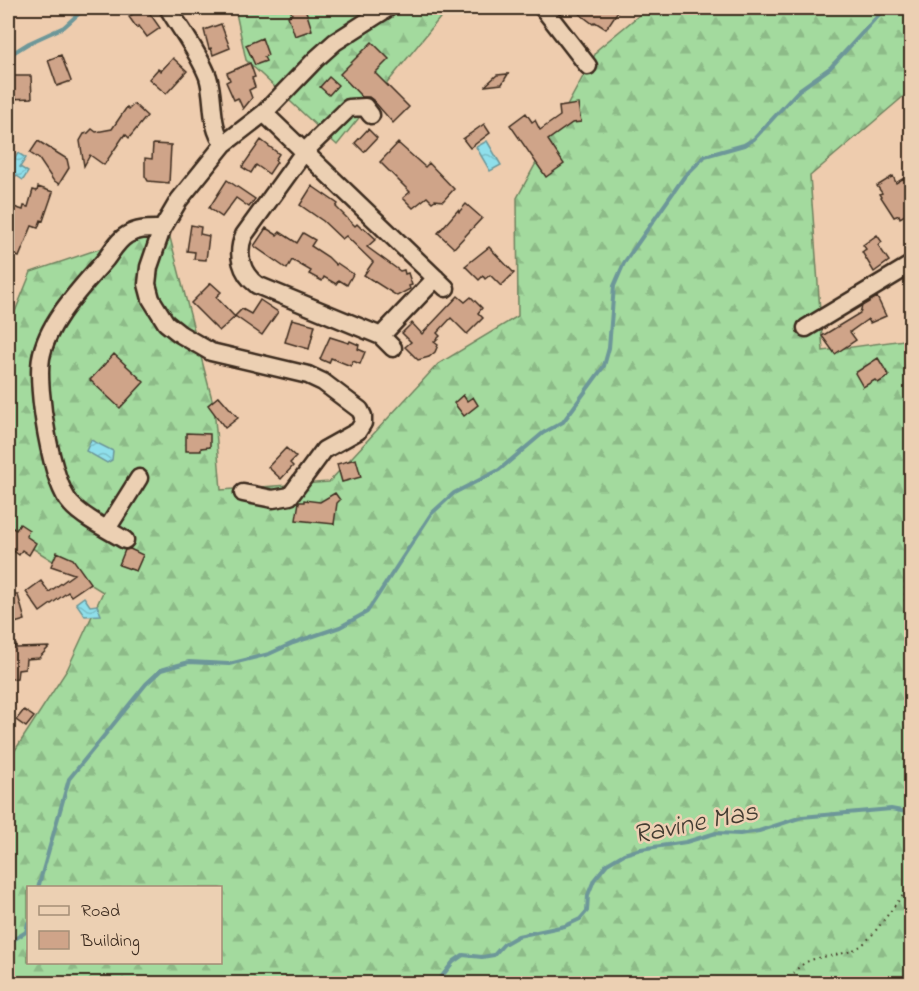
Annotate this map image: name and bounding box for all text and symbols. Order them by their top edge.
water label: Ravine Mas [630,792,762,857]
legend [27,886,222,964]
text: Road [81,899,120,925]
text: Building [80,929,140,956]

